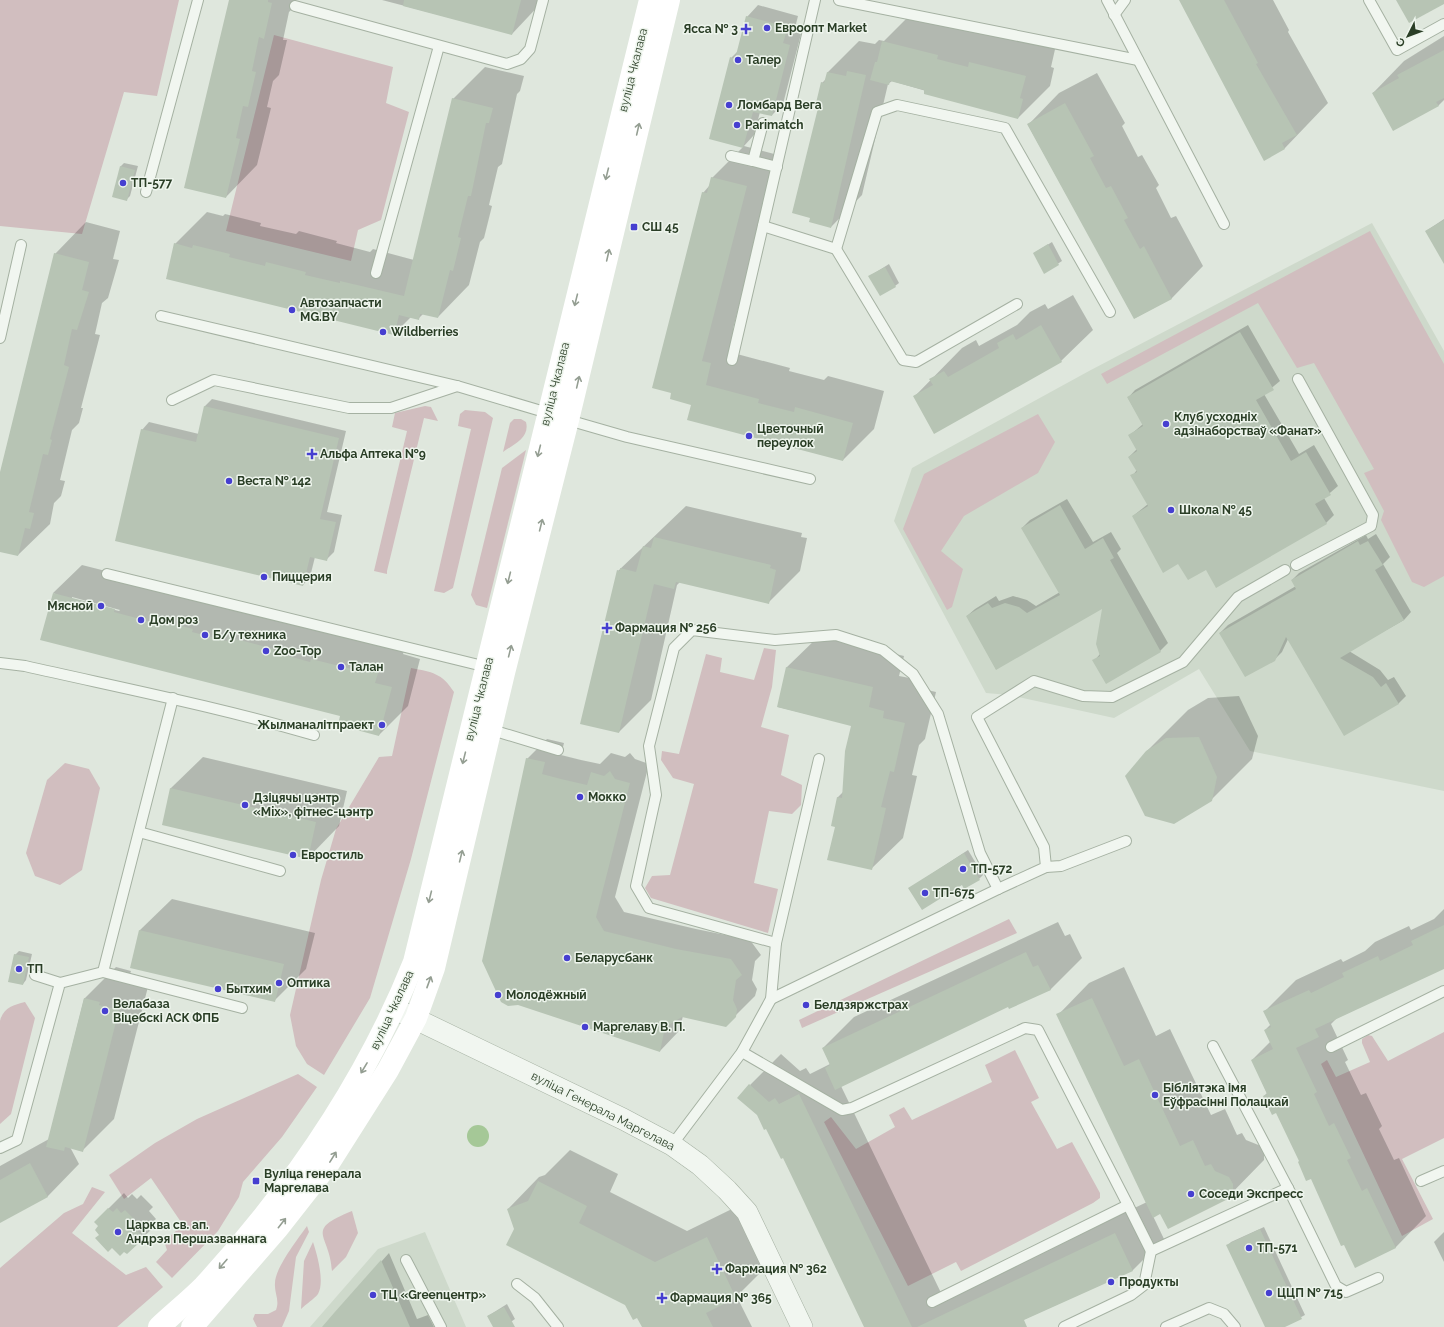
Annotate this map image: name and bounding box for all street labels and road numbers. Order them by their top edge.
street label: вуліца Чкалава [616,27,650,113]
street label: вуліца Чкалава [538,341,572,427]
street label: вуліца Чкалава [462,656,496,742]
street label: вуліца Чкалава [368,968,416,1052]
street label: вуліца Генерала Маргелава [529,1069,677,1153]

